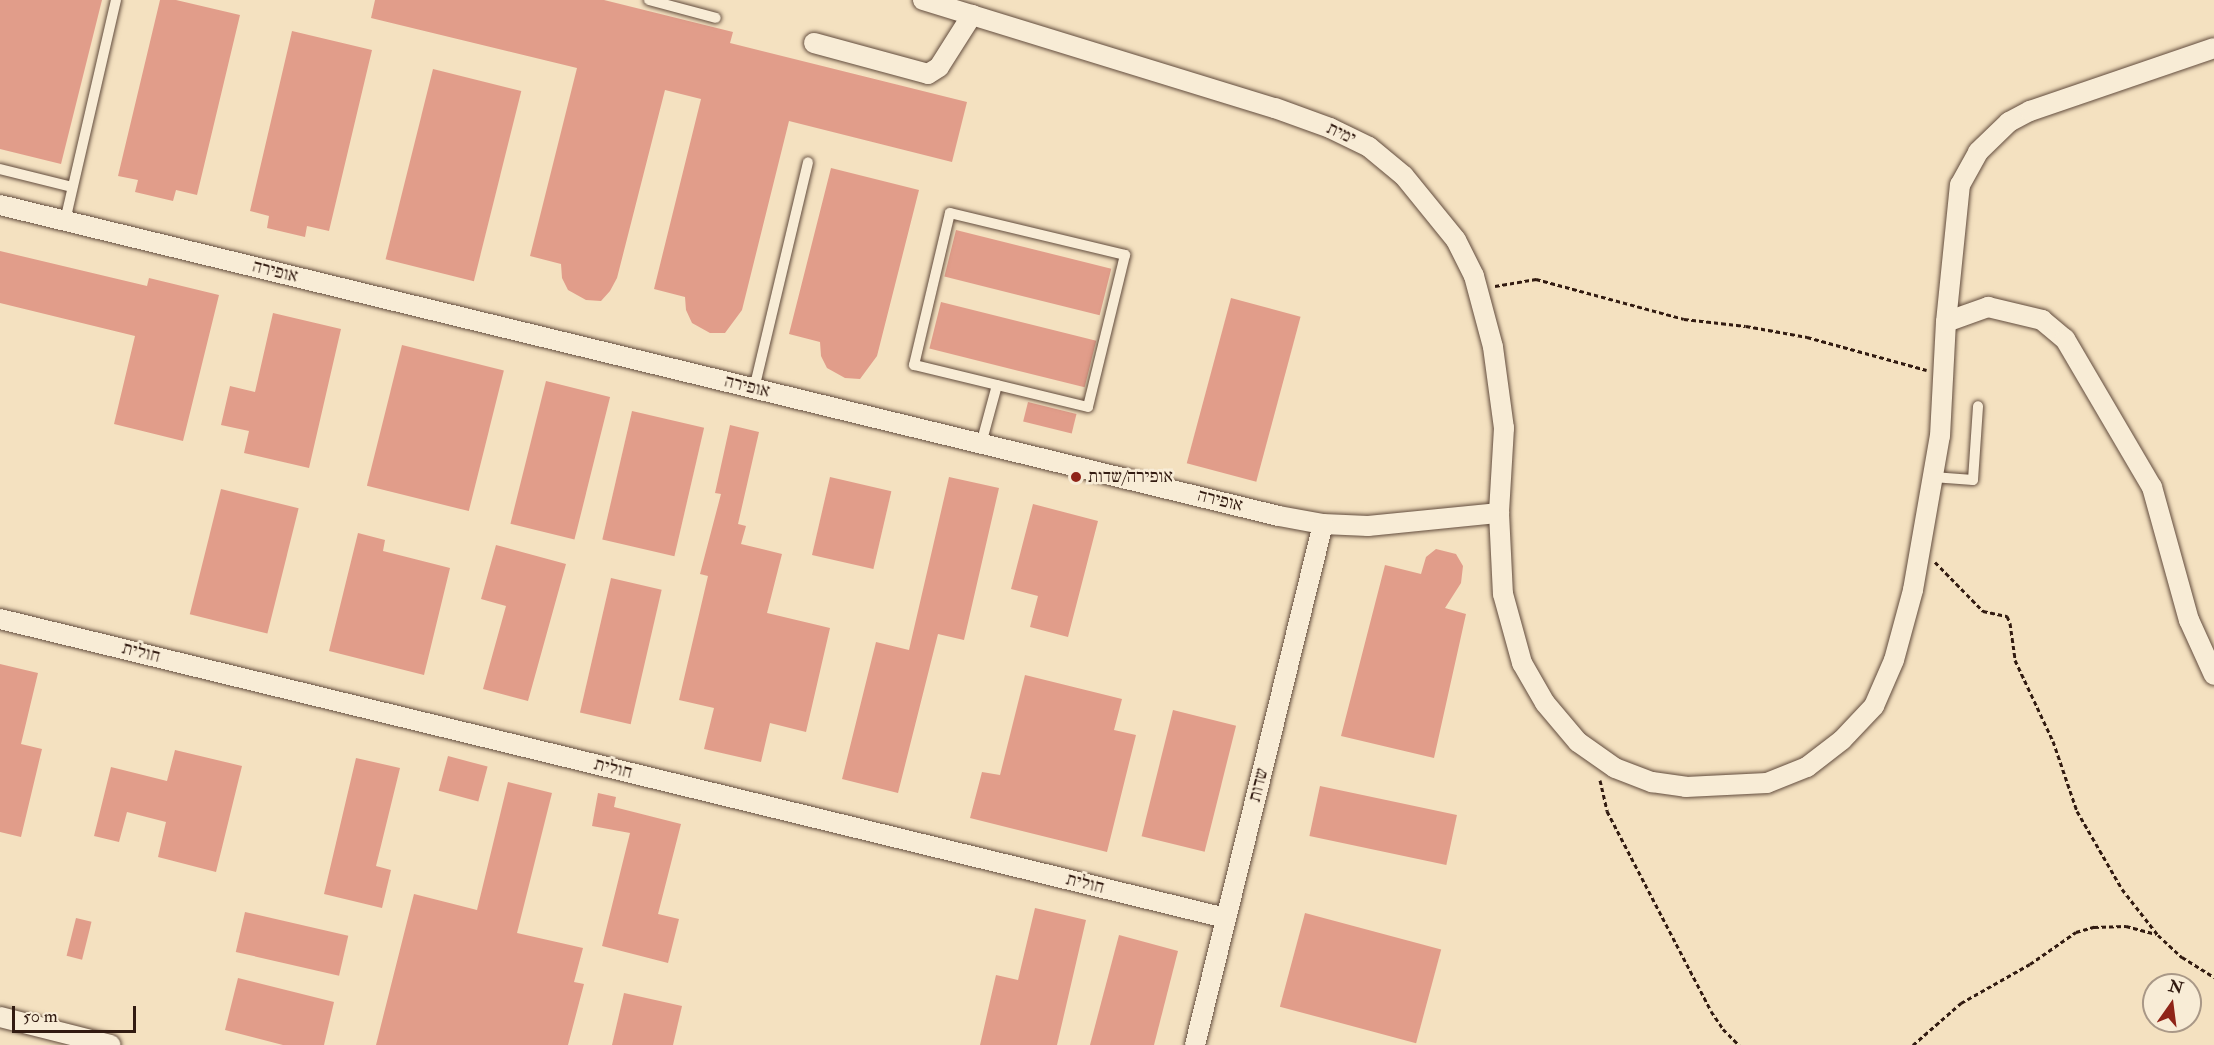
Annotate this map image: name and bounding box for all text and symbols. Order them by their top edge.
street label: ימית [1323,118,1359,150]
street label: אופירה [250,256,300,288]
street label: אופירה [722,371,772,403]
place label: אופירה/שדות [1088,466,1173,488]
marker: אופירה/שדות [1069,470,1083,484]
street label: אופירה [1195,485,1245,517]
street label: חולית [120,638,162,668]
street label: חולית [592,754,634,784]
street label: שדות [1244,766,1274,804]
street label: חולית [1064,869,1106,899]
north arrow [2142,973,2202,1033]
text: N [2166,976,2185,999]
scale bar [15,994,140,1032]
text: 50 m [23,1005,58,1028]

